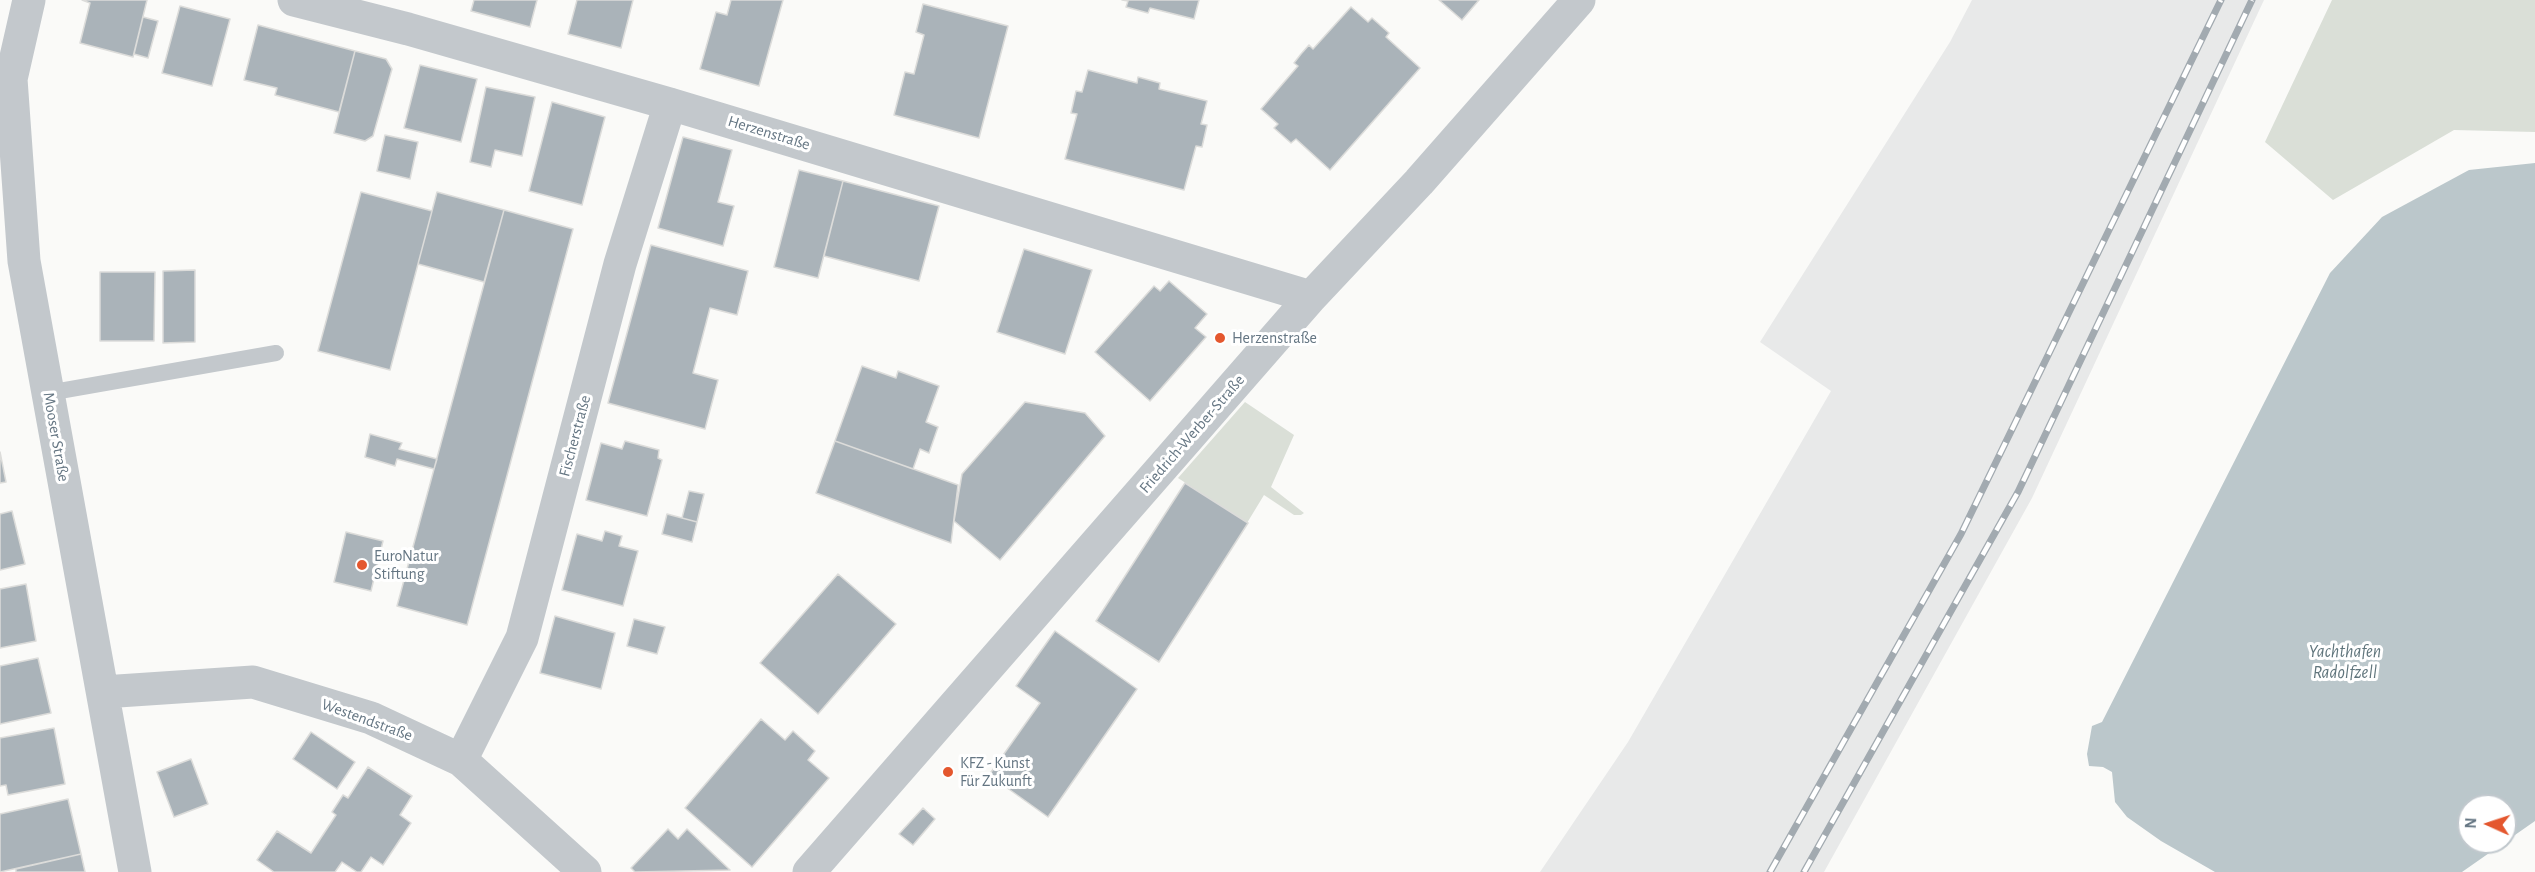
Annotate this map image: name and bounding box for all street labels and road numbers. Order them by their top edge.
street label: Herzenstraße [726,111,812,155]
street label: Friedrich-Werber-Straße [1135,371,1249,497]
street label: Mooser Straße [39,391,73,483]
street label: Fischerstraße [555,393,595,479]
street label: Westendstraße [319,695,415,745]

